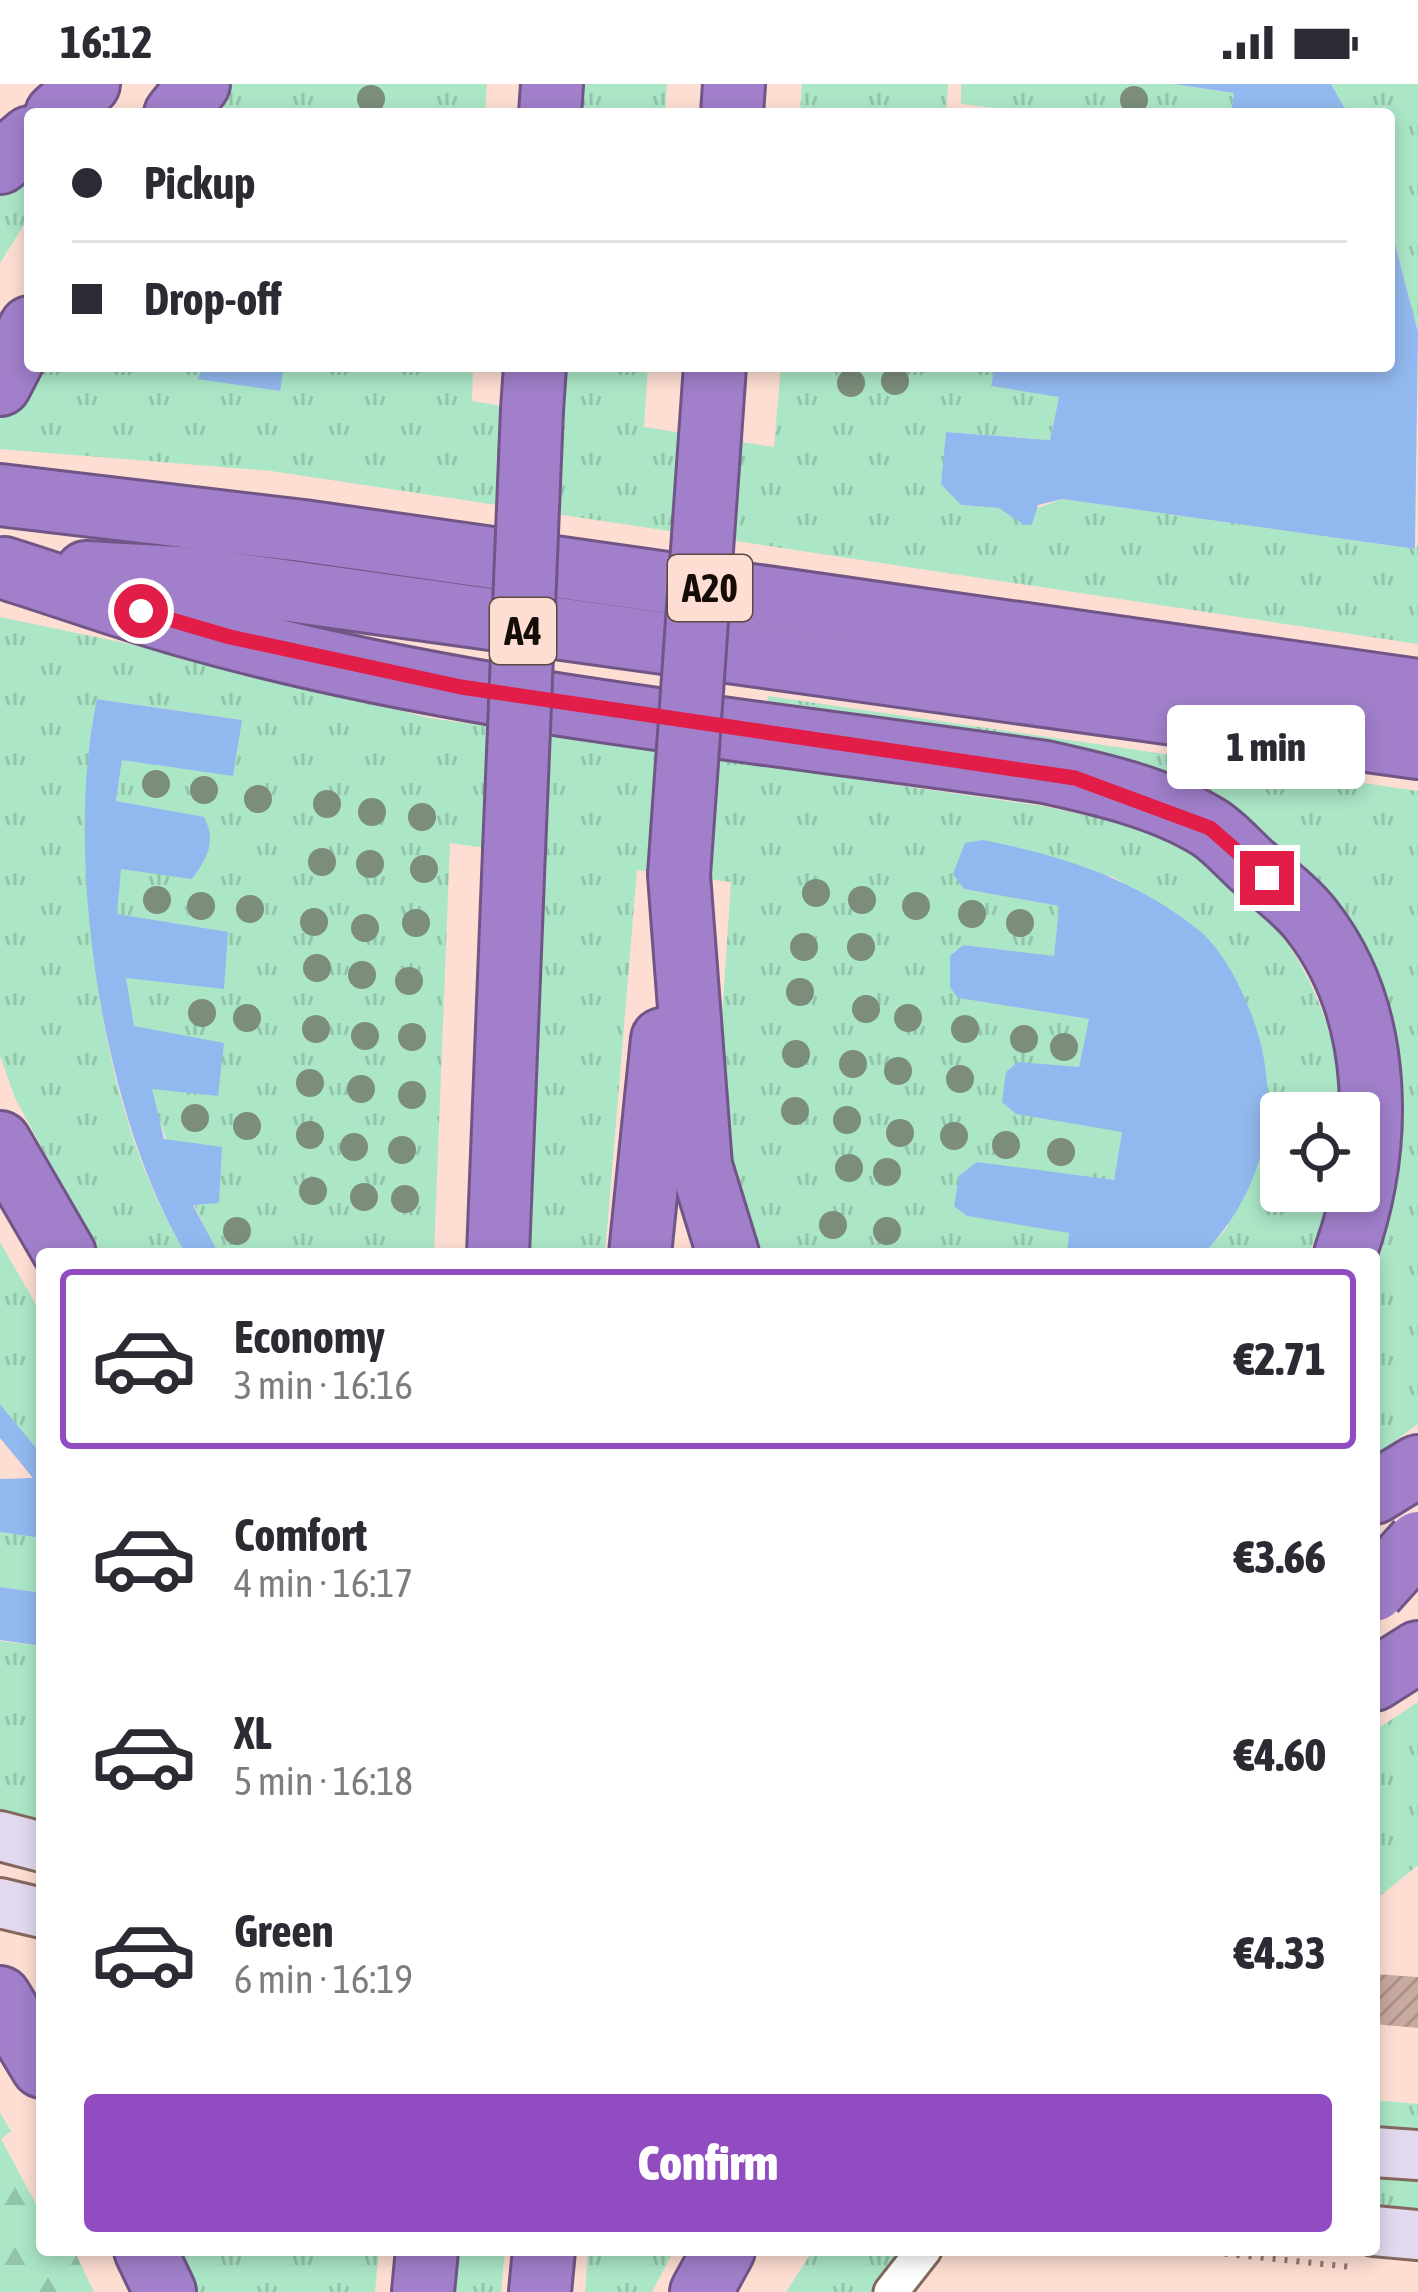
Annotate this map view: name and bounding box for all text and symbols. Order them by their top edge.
text: 16:12 [60,16,153,68]
text: Pickup [144,157,255,209]
text: Drop-off [144,273,282,325]
road number: A20 [668,555,752,621]
route start [114,584,168,638]
road number: A4 [490,598,556,664]
callout: 1 min [1168,704,1366,788]
text: 1 min [1226,725,1306,769]
route end [1240,851,1294,905]
map controls [1260,1092,1380,1212]
button: locate [1260,1092,1380,1212]
icon: car [90,1305,198,1413]
text: Economy [234,1311,385,1363]
text: €2.71 [1234,1333,1326,1385]
text: 3 min · 16:16 [234,1363,413,1407]
icon: car [90,1503,198,1611]
text: Comfort [234,1509,367,1561]
text: €3.66 [1234,1531,1326,1583]
text: 4 min · 16:17 [234,1561,413,1605]
icon: car [90,1701,198,1809]
text: XL [234,1707,272,1759]
text: €4.60 [1234,1729,1326,1781]
text: 5 min · 16:18 [234,1759,413,1803]
icon: car [90,1899,198,2007]
text: Green [234,1905,334,1957]
text: €4.33 [1234,1927,1326,1979]
text: 6 min · 16:19 [234,1957,413,2001]
button: Confirm [84,2094,1332,2232]

